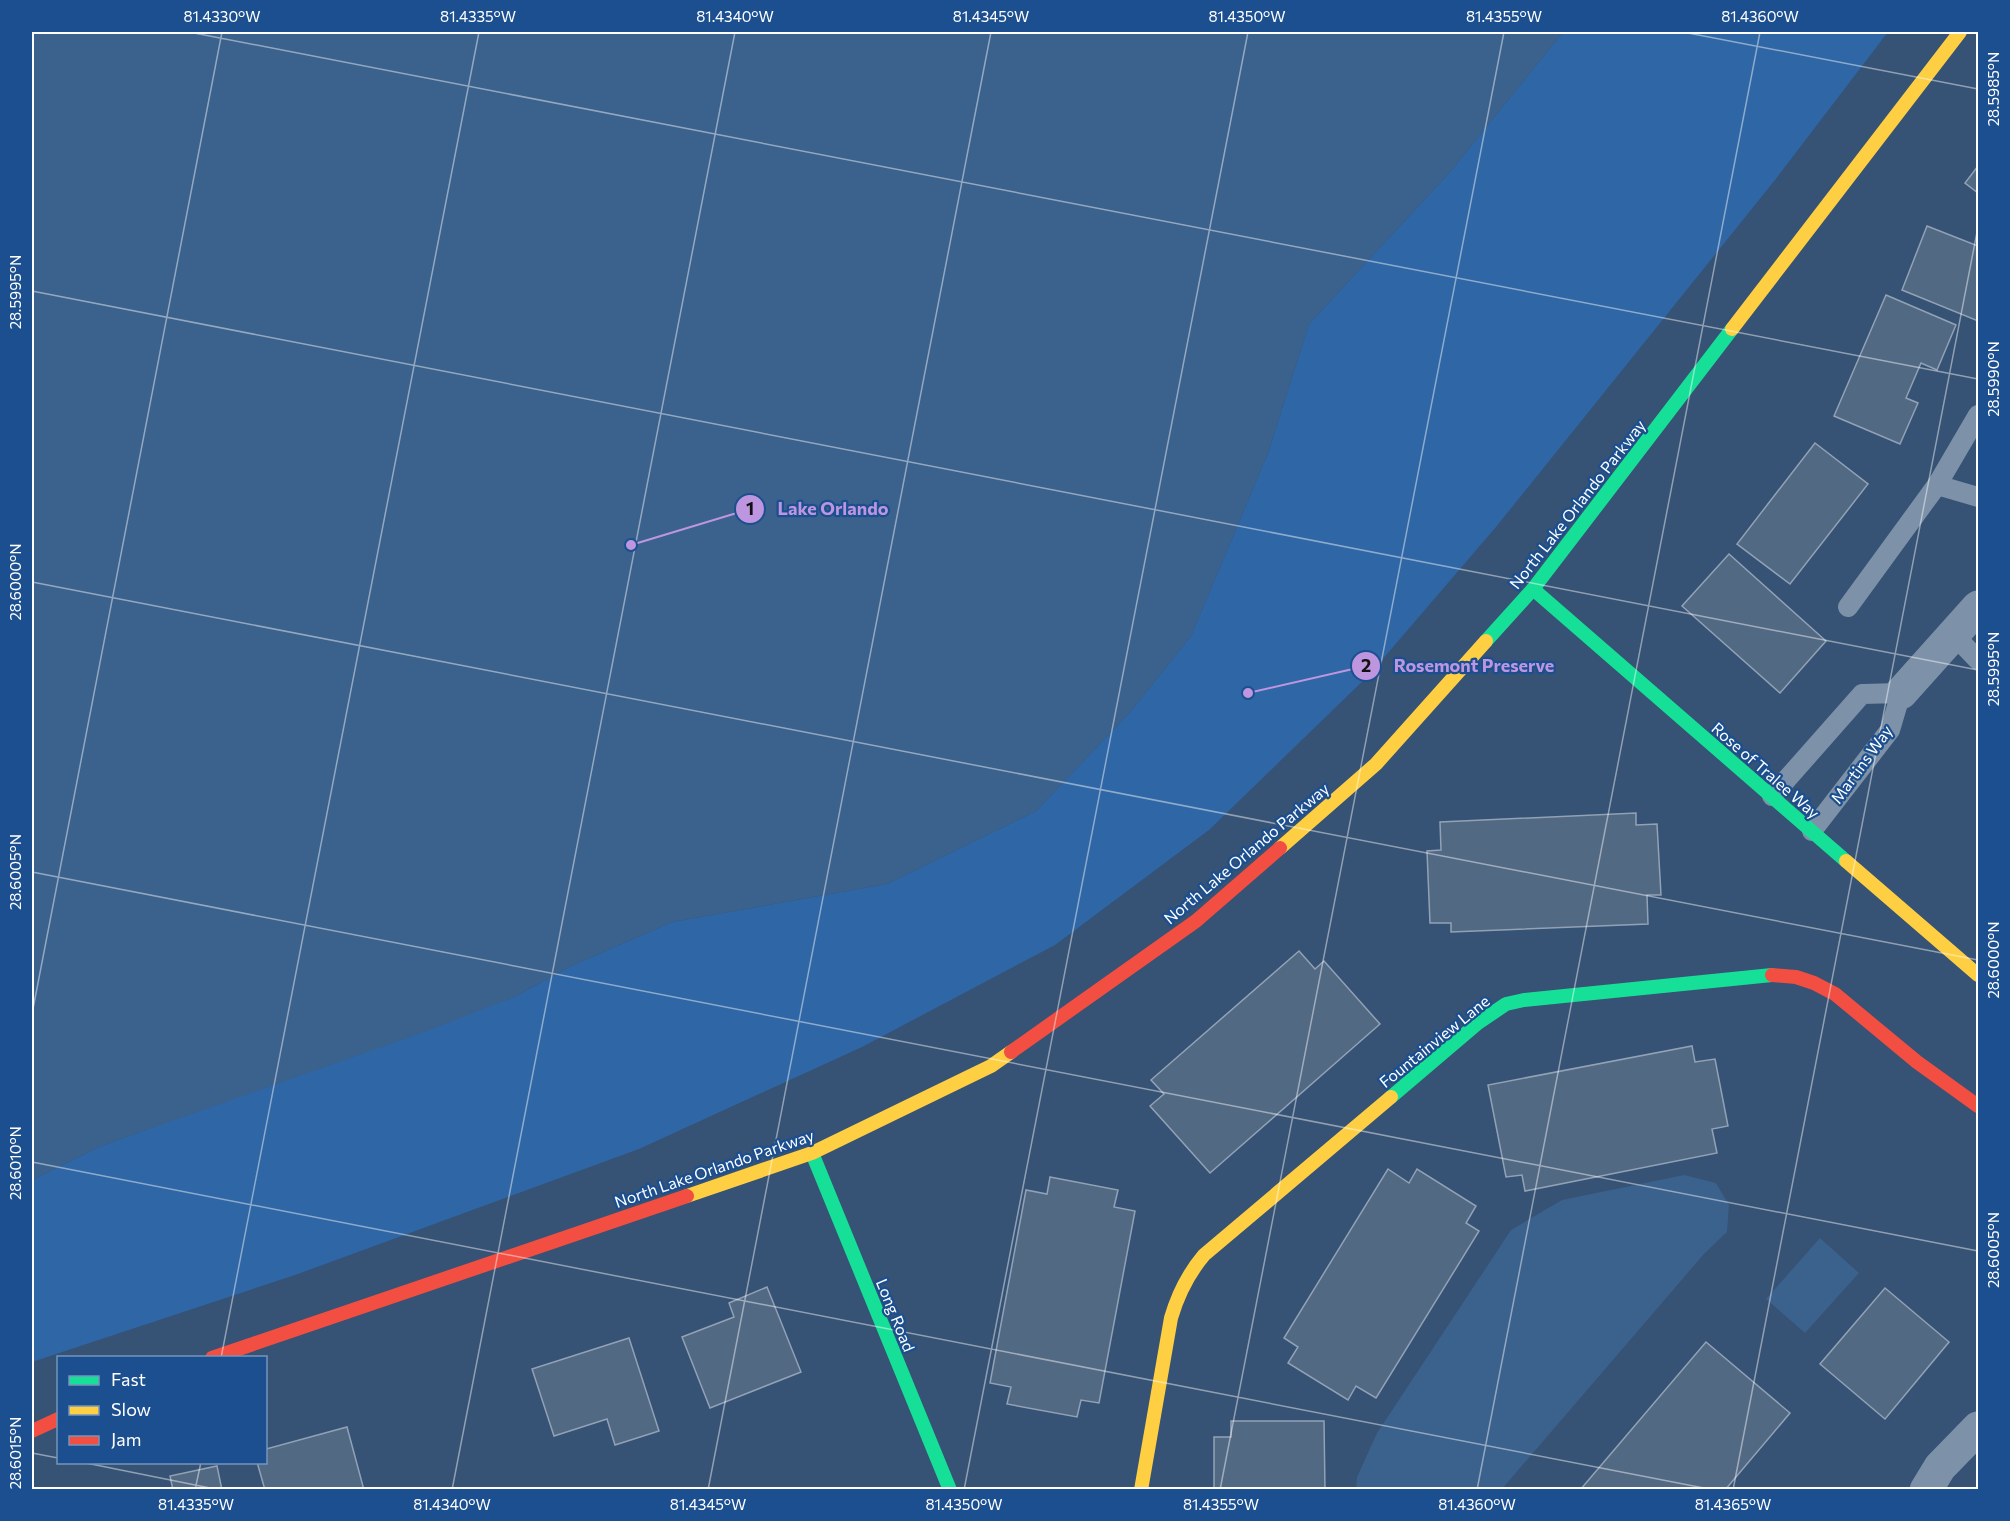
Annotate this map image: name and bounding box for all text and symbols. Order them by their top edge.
text: 81.4330°W [183,7,261,25]
text: 81.4335°W [440,7,516,25]
text: 81.4340°W [696,7,774,25]
text: 81.4345°W [953,7,1029,25]
text: 81.4350°W [1208,7,1286,25]
text: 81.4355°W [1466,7,1542,25]
text: 81.4360°W [1721,7,1799,25]
text: 28.5985°N [1984,52,2002,126]
text: 28.5995°N [6,255,24,329]
text: 28.5990°N [1984,341,2002,417]
street label: North Lake Orlando Parkway [1505,416,1649,592]
callout: Lake Orlando [735,491,900,527]
text: 1 [746,497,754,519]
text: Lake Orlando [778,497,889,519]
text: 28.6000°N [6,543,24,621]
text: 28.5995°N [1984,632,2002,706]
callout: Rosemont Preserve [1351,648,1566,684]
text: 2 [1361,654,1371,676]
text: Rosemont Preserve [1394,654,1554,676]
street label: Rose of Tralee Way [1708,718,1824,822]
street label: Martins Way [1826,721,1896,807]
street label: North Lake Orlando Parkway [1160,778,1332,928]
text: 28.6005°N [6,834,24,910]
text: 28.6000°N [1984,921,2002,999]
street label: Fountainview Lane [1375,991,1493,1091]
street label: North Lake Orlando Parkway [612,1125,816,1211]
text: 28.6010°N [6,1126,24,1200]
text: 28.6005°N [1984,1212,2002,1288]
street label: Long Road [873,1276,919,1354]
legend [57,1356,267,1464]
text: Fast [111,1368,146,1390]
text: Slow [111,1398,151,1420]
text: 28.6015°N [6,1417,24,1489]
text: Jam [111,1428,141,1450]
text: 81.4335°W [158,1495,234,1513]
text: 81.4340°W [413,1495,491,1513]
text: 81.4345°W [670,1495,746,1513]
text: 81.4350°W [925,1495,1003,1513]
text: 81.4355°W [1183,1495,1259,1513]
text: 81.4360°W [1438,1495,1516,1513]
text: 81.4365°W [1695,1495,1771,1513]

